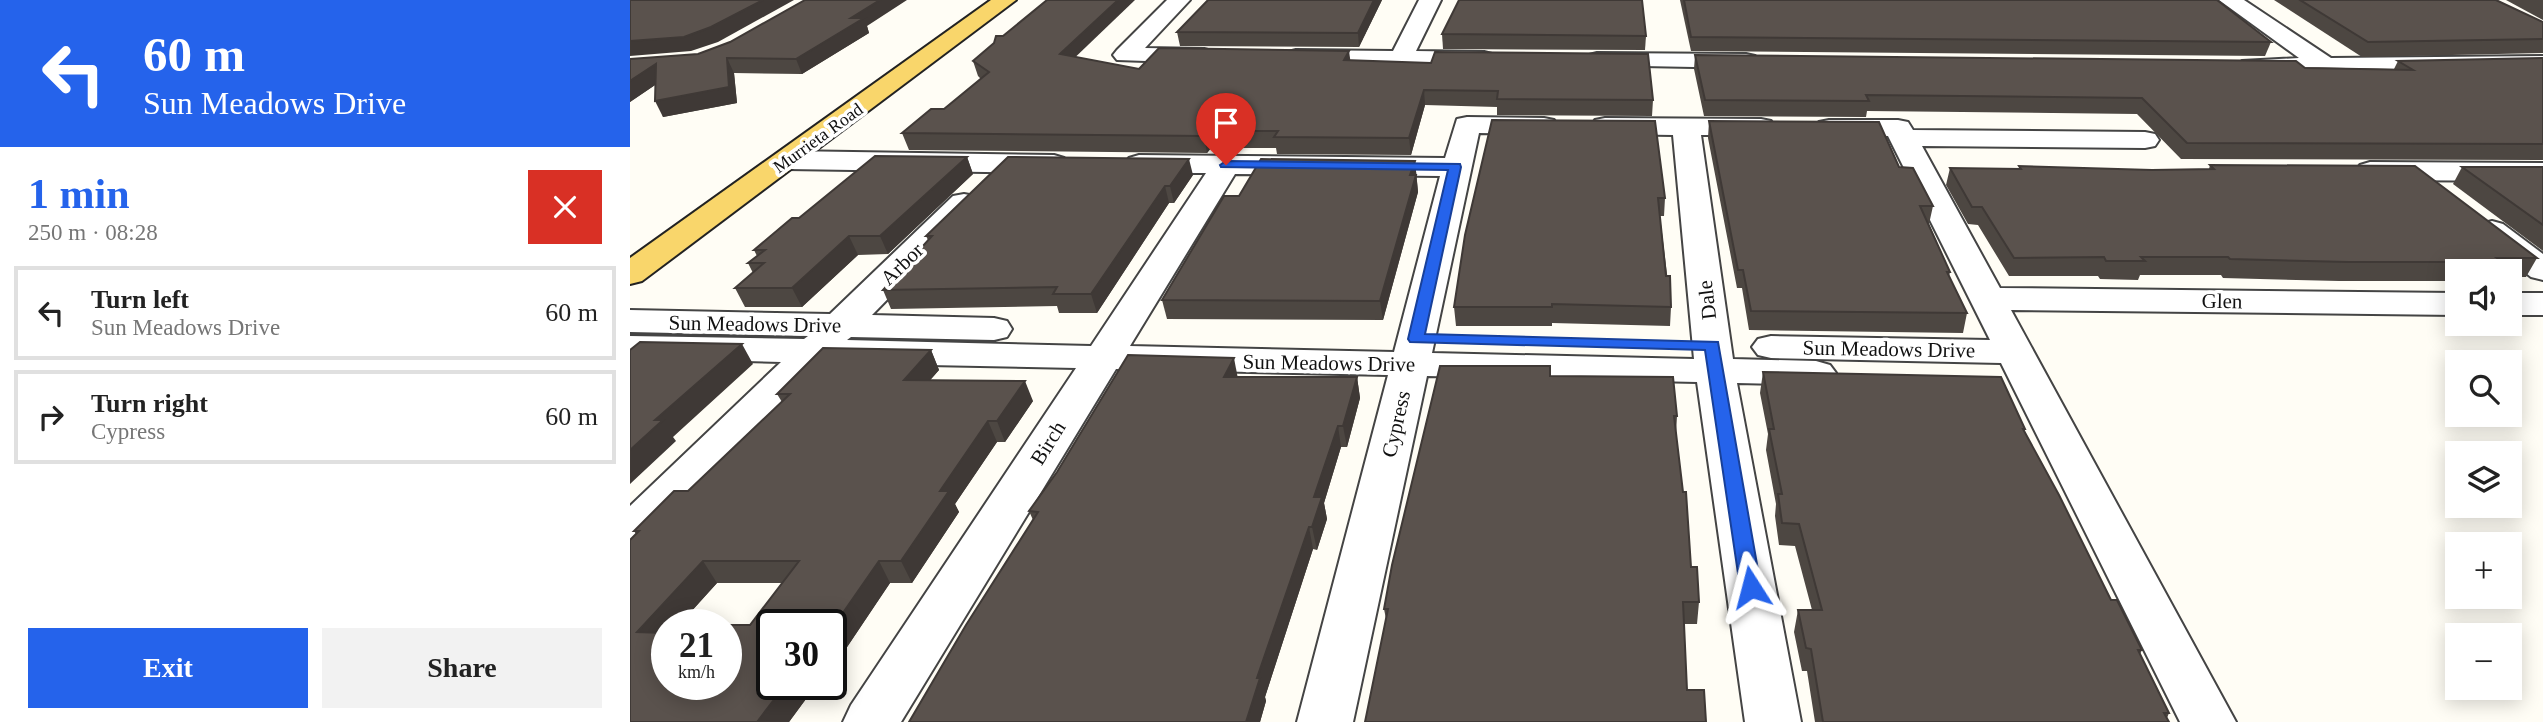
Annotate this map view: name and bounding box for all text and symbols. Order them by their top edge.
text: 60 m [143,27,245,82]
icon: left [28,28,119,119]
text: Sun Meadows Drive [143,85,406,121]
pin [1196,93,1256,165]
street label: Murrieta Road [769,99,867,177]
icon: arrive [1207,104,1245,142]
button: close [528,170,602,244]
text: 1 min [28,171,130,217]
text: 250 m · 08:28 [28,220,158,245]
street label: Arbor [876,238,928,290]
map controls [2445,259,2522,700]
button: sound [2445,259,2522,336]
street label: Dale [1693,279,1721,321]
text: Turn left [91,285,189,314]
street label: Glen [2201,289,2243,313]
icon: left [32,294,70,332]
text: 60 m [545,298,598,327]
street label: Sun Meadows Drive [668,310,842,338]
text: Sun Meadows Drive [91,315,280,340]
street label: Sun Meadows Drive [1802,335,1976,363]
street label: Sun Meadows Drive [1242,349,1416,377]
button: search [2445,350,2522,427]
street label: Cypress [1377,388,1415,460]
text: Turn right [91,389,208,418]
icon: right [32,398,70,436]
text: 60 m [545,402,598,431]
street label: Birch [1025,416,1071,469]
text: Cypress [91,419,165,444]
button: layers [2445,441,2522,518]
button: + [2445,532,2522,609]
position arrow [1714,550,1788,624]
speed limit sign: 30 [756,609,847,700]
button: − [2445,623,2522,700]
text: 21 [679,626,714,665]
button: Exit [28,628,308,708]
button: Share [322,628,602,708]
text: km/h [678,662,715,682]

